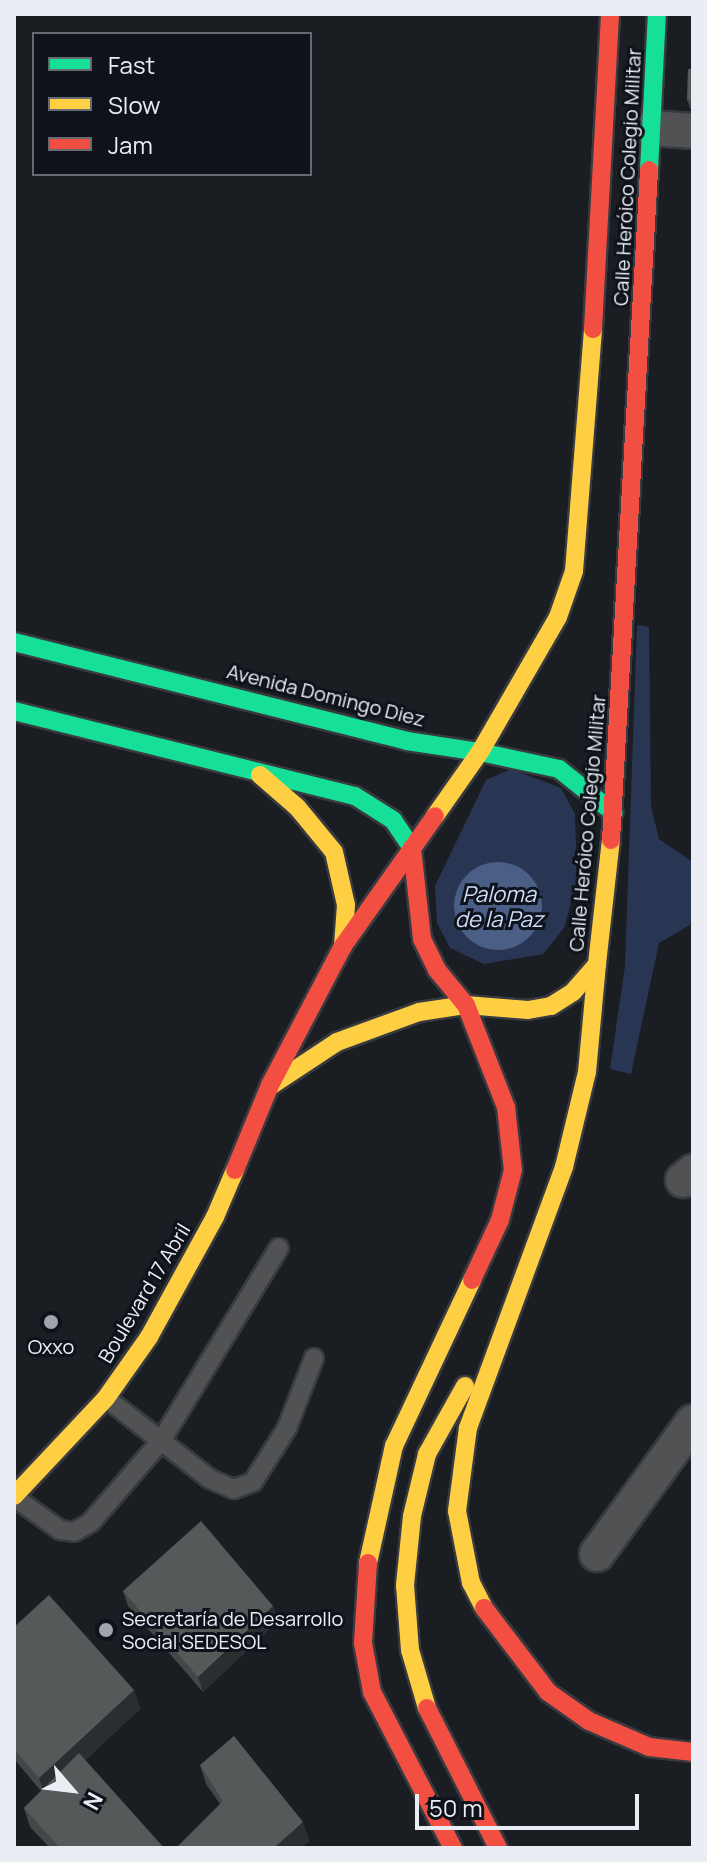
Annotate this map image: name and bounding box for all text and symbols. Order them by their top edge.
legend [32,32,312,176]
text: Fast [108,48,155,81]
street label: Calle Heróico Colegio Militar [608,48,646,306]
text: Slow [108,88,161,121]
text: Jam [108,128,153,161]
street label: Avenida Domingo Diez [224,659,428,731]
street label: Calle Heróico Colegio Militar [564,693,610,953]
water label: Paloma de la Paz [455,881,543,932]
street label: Boulevard 17 Abril [93,1219,195,1367]
marker: Oxxo [42,1313,60,1331]
place label: Oxxo [28,1334,74,1358]
place label: Secretaría de Desarrollo Social SEDESOL [122,1606,343,1653]
marker: Secretaría de Desarrollo Social SEDESOL [97,1621,115,1639]
north arrow [32,1750,112,1830]
scale bar [419,1778,643,1828]
text: N [76,1787,110,1815]
text: 50 m [429,1791,483,1824]

